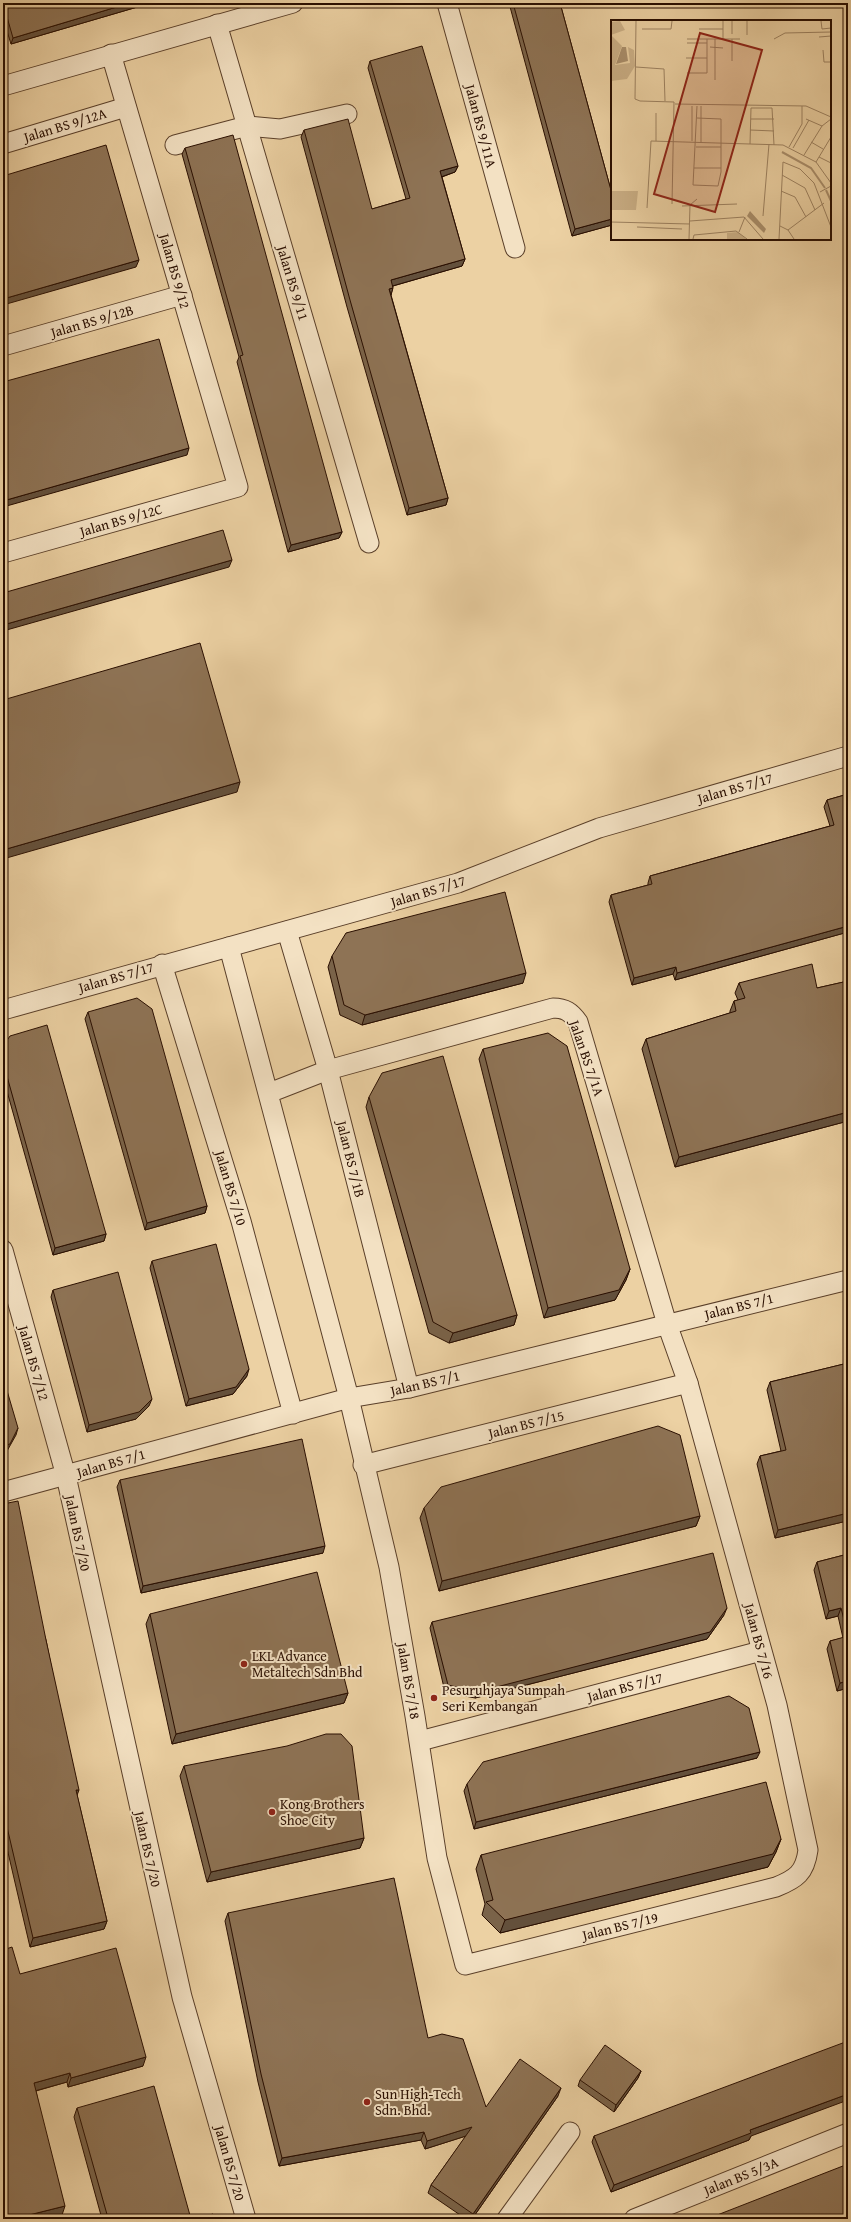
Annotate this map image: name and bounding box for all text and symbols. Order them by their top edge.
inset map [611,20,831,240]
street label: Jalan BS 9/11A [460,80,502,170]
street label: Jalan BS 9/12A [19,103,109,148]
street label: Jalan BS 9/12 [154,229,195,311]
street label: Jalan BS 9/11 [272,241,314,323]
street label: Jalan BS 9/12B [46,300,136,343]
street label: Jalan BS 9/12C [76,499,165,542]
street label: Jalan BS 7/17 [693,768,775,809]
street label: Jalan BS 7/17 [386,870,468,912]
street label: Jalan BS 7/17 [74,957,156,998]
street label: Jalan BS 7/1A [564,1016,609,1099]
street label: Jalan BS 7/1B [331,1117,370,1200]
street label: Jalan BS 7/10 [210,1146,252,1228]
street label: Jalan BS 7/1 [700,1288,776,1325]
street label: Jalan BS 7/12 [13,1321,54,1403]
street label: Jalan BS 7/1 [386,1365,462,1401]
street label: Jalan BS 7/15 [484,1405,566,1444]
street label: Jalan BS 7/1 [72,1444,148,1483]
street label: Jalan BS 7/20 [60,1491,96,1573]
street label: Jalan BS 7/16 [739,1599,779,1681]
street label: Jalan BS 7/18 [392,1639,426,1721]
place label: LKL Advance Metaltech Sdn Bhd [252,1646,363,1682]
marker: LKL Advance Metaltech Sdn Bhd [239,1659,249,1669]
street label: Jalan BS 7/17 [583,1667,665,1707]
place label: Pesuruhjaya Sumpah Seri Kembangan [442,1680,565,1716]
marker: Pesuruhjaya Sumpah Seri Kembangan [429,1693,439,1703]
place label: Kong Brothers Shoe City [280,1794,365,1830]
street label: Jalan BS 7/20 [129,1807,166,1889]
marker: Kong Brothers Shoe City [267,1807,277,1817]
street label: Jalan BS 7/19 [578,1907,660,1946]
place label: Sun High-Tech Sdn. Bhd. [375,2084,461,2120]
marker: Sun High-Tech Sdn. Bhd. [362,2097,372,2107]
street label: Jalan BS 7/20 [209,2121,250,2203]
street label: Jalan BS 5/3A [699,2152,782,2201]

